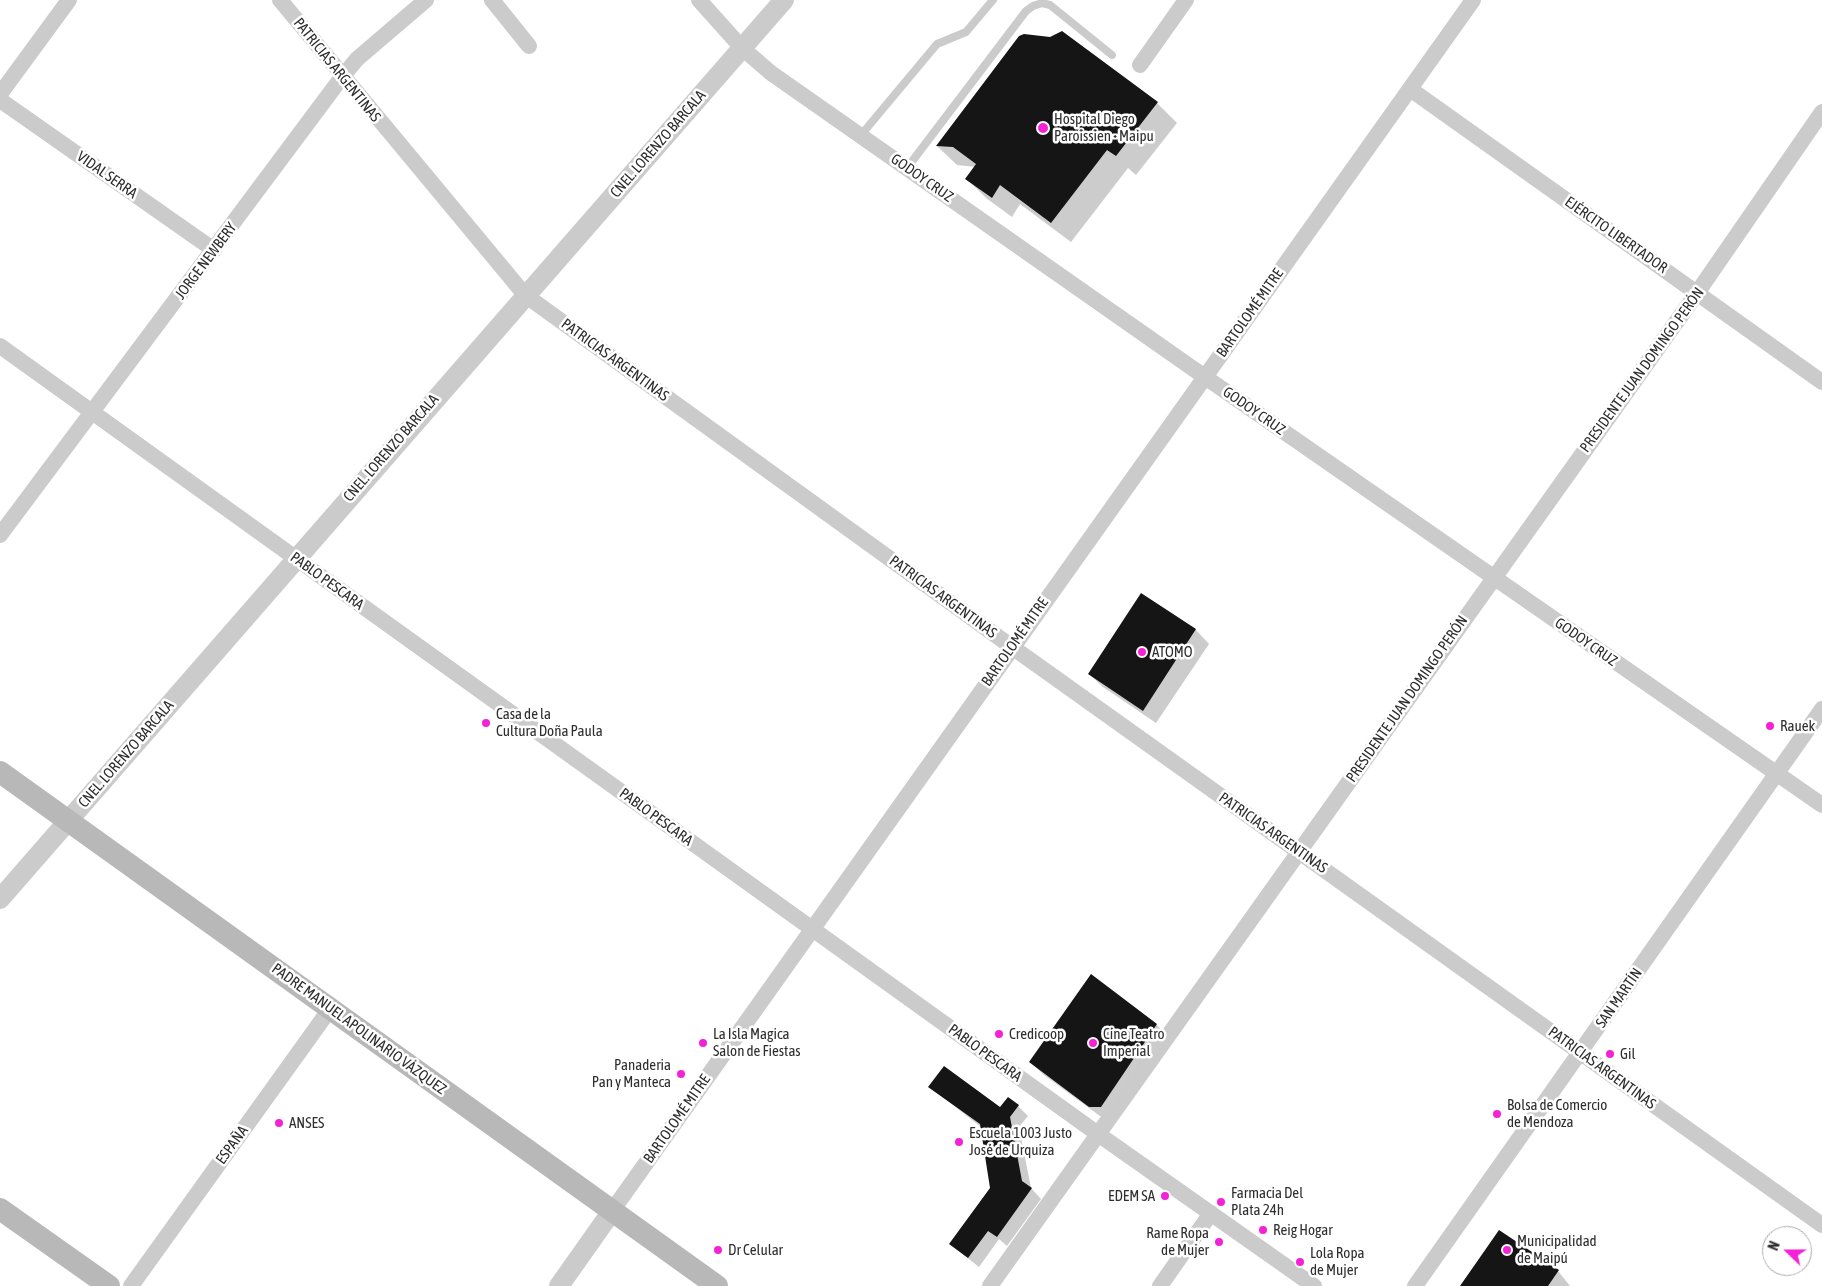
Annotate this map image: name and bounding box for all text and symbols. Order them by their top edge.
street label: PATRICIAS ARGENTINAS [290,14,384,126]
street label: CNEL. LORENZO BARCALA [607,87,709,201]
place label: Hospital Diego Paroissien - Maipu [1054,110,1154,145]
marker: Hospital Diego Paroissien - Maipu [1036,121,1050,135]
street label: VIDAL SERRA [73,148,141,202]
street label: GODOY CRUZ [887,150,957,206]
street label: EJÉRCITO LIBERTADOR [1561,193,1671,277]
street label: JORGE NEWBERY [171,219,241,303]
street label: BARTOLOMÉ MITRE [1213,265,1287,361]
street label: PRESIDENTE JUAN DOMINGO PERÓN [1576,284,1708,456]
street label: PATRICIAS ARGENTINAS [558,315,672,405]
street label: GODOY CRUZ [1219,383,1289,439]
street label: CNEL. LORENZO BARCALA [340,391,442,505]
street label: PABLO PESCARA [287,548,367,614]
street label: PATRICIAS ARGENTINAS [886,552,1000,642]
street label: BARTOLOMÉ MITRE [978,594,1052,690]
street label: PRESIDENTE JUAN DOMINGO PERÓN [1342,612,1472,786]
street label: GODOY CRUZ [1551,614,1621,670]
place label: ATOMO [1152,643,1193,661]
marker: ATOMO [1136,646,1148,658]
street label: CNEL. LORENZO BARCALA [75,697,177,811]
place label: Casa de la Cultura Doña Paula [496,705,603,740]
marker: Casa de la Cultura Doña Paula [480,717,492,729]
place label: Rauek [1780,717,1815,735]
marker: Rauek [1764,720,1776,732]
street label: PABLO PESCARA [616,784,696,850]
street label: PATRICIAS ARGENTINAS [1215,789,1331,877]
street label: PADRE MANUEL APOLINARIO VÁZQUEZ [268,960,450,1098]
street label: SAN MARTÍN [1592,965,1646,1031]
street label: PABLO PESCARA [945,1020,1025,1086]
street label: PATRICIAS ARGENTINAS [1545,1023,1659,1113]
place label: La Isla Magica Salon de Fiestas [713,1025,801,1060]
place label: Credicoop [1009,1025,1064,1043]
place label: Cine Teatro Imperial [1103,1025,1165,1060]
marker: Credicoop [993,1028,1005,1040]
marker: La Isla Magica Salon de Fiestas [697,1037,709,1049]
marker: Cine Teatro Imperial [1087,1037,1099,1049]
place label: Gil [1620,1045,1635,1063]
marker: Gil [1604,1048,1616,1060]
place label: Panaderia Pan y Manteca [592,1056,671,1091]
marker: Panaderia Pan y Manteca [675,1068,687,1080]
street label: BARTOLOMÉ MITRE [640,1071,714,1167]
place label: Bolsa de Comercio de Mendoza [1507,1096,1607,1131]
marker: Bolsa de Comercio de Mendoza [1491,1108,1503,1120]
place label: ANSES [289,1114,324,1132]
marker: ANSES [273,1117,285,1129]
street label: ESPAÑA [212,1122,252,1168]
place label: Escuela 1003 Justo José de Urquiza [969,1124,1072,1159]
marker: Escuela 1003 Justo José de Urquiza [953,1136,965,1148]
place label: Farmacia Del Plata 24h [1231,1184,1303,1219]
place label: EDEM SA [1108,1187,1155,1205]
marker: EDEM SA [1159,1190,1171,1202]
marker: Farmacia Del Plata 24h [1215,1196,1227,1208]
place label: Reig Hogar [1273,1221,1333,1239]
place label: Rame Ropa de Mujer [1146,1224,1209,1259]
marker: Reig Hogar [1257,1224,1269,1236]
north arrow [1762,1226,1812,1276]
place label: Municipalidad de Maipú [1517,1232,1597,1267]
marker: Rame Ropa de Mujer [1213,1236,1225,1248]
text: N [1765,1239,1783,1253]
place label: Dr Celular [728,1241,783,1259]
marker: Dr Celular [712,1244,724,1256]
place label: Lola Ropa de Mujer [1310,1244,1364,1279]
marker: Municipalidad de Maipú [1501,1244,1513,1256]
marker: Lola Ropa de Mujer [1294,1256,1306,1268]

